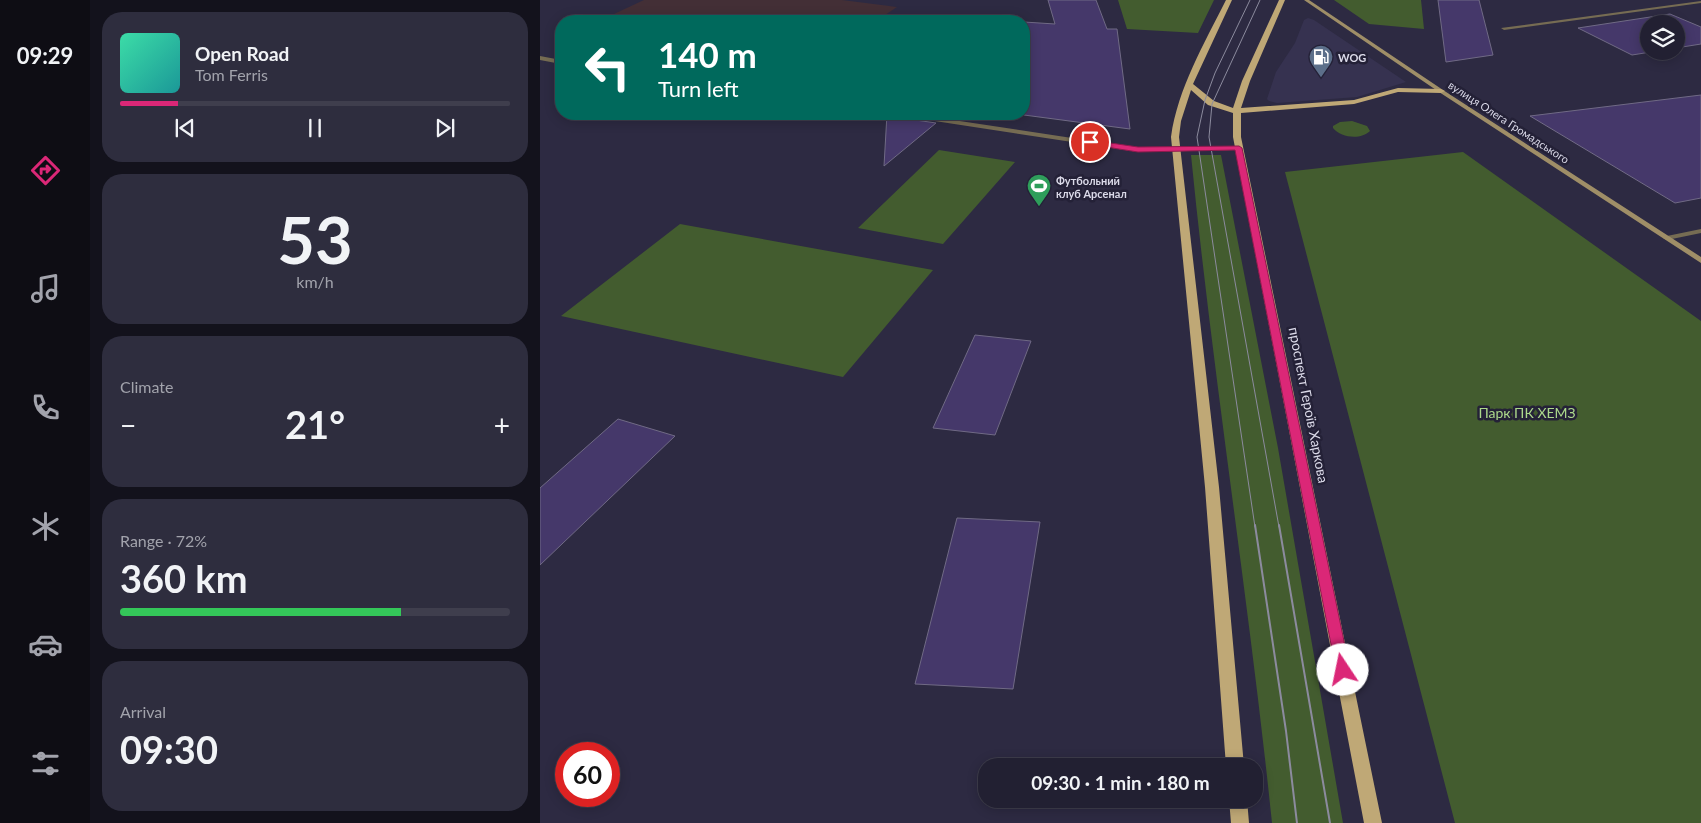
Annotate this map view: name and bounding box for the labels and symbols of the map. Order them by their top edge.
fuel station icon: WOG [1308,44,1334,78]
place label: WOG [1338,51,1366,64]
street label: вулиця Олега Громадського [1446,78,1572,166]
pin [1069,121,1111,163]
sports icon: Футбольний клуб Арсенал [1026,173,1052,207]
place label: Футбольний клуб Арсенал [1056,174,1127,200]
street label: проспект Героїв Харкова [1286,326,1332,484]
park label: Парк ПК ХЕМЗ [1478,404,1576,421]
position arrow [1316,643,1368,695]
speed limit sign: 60 [555,742,620,807]

